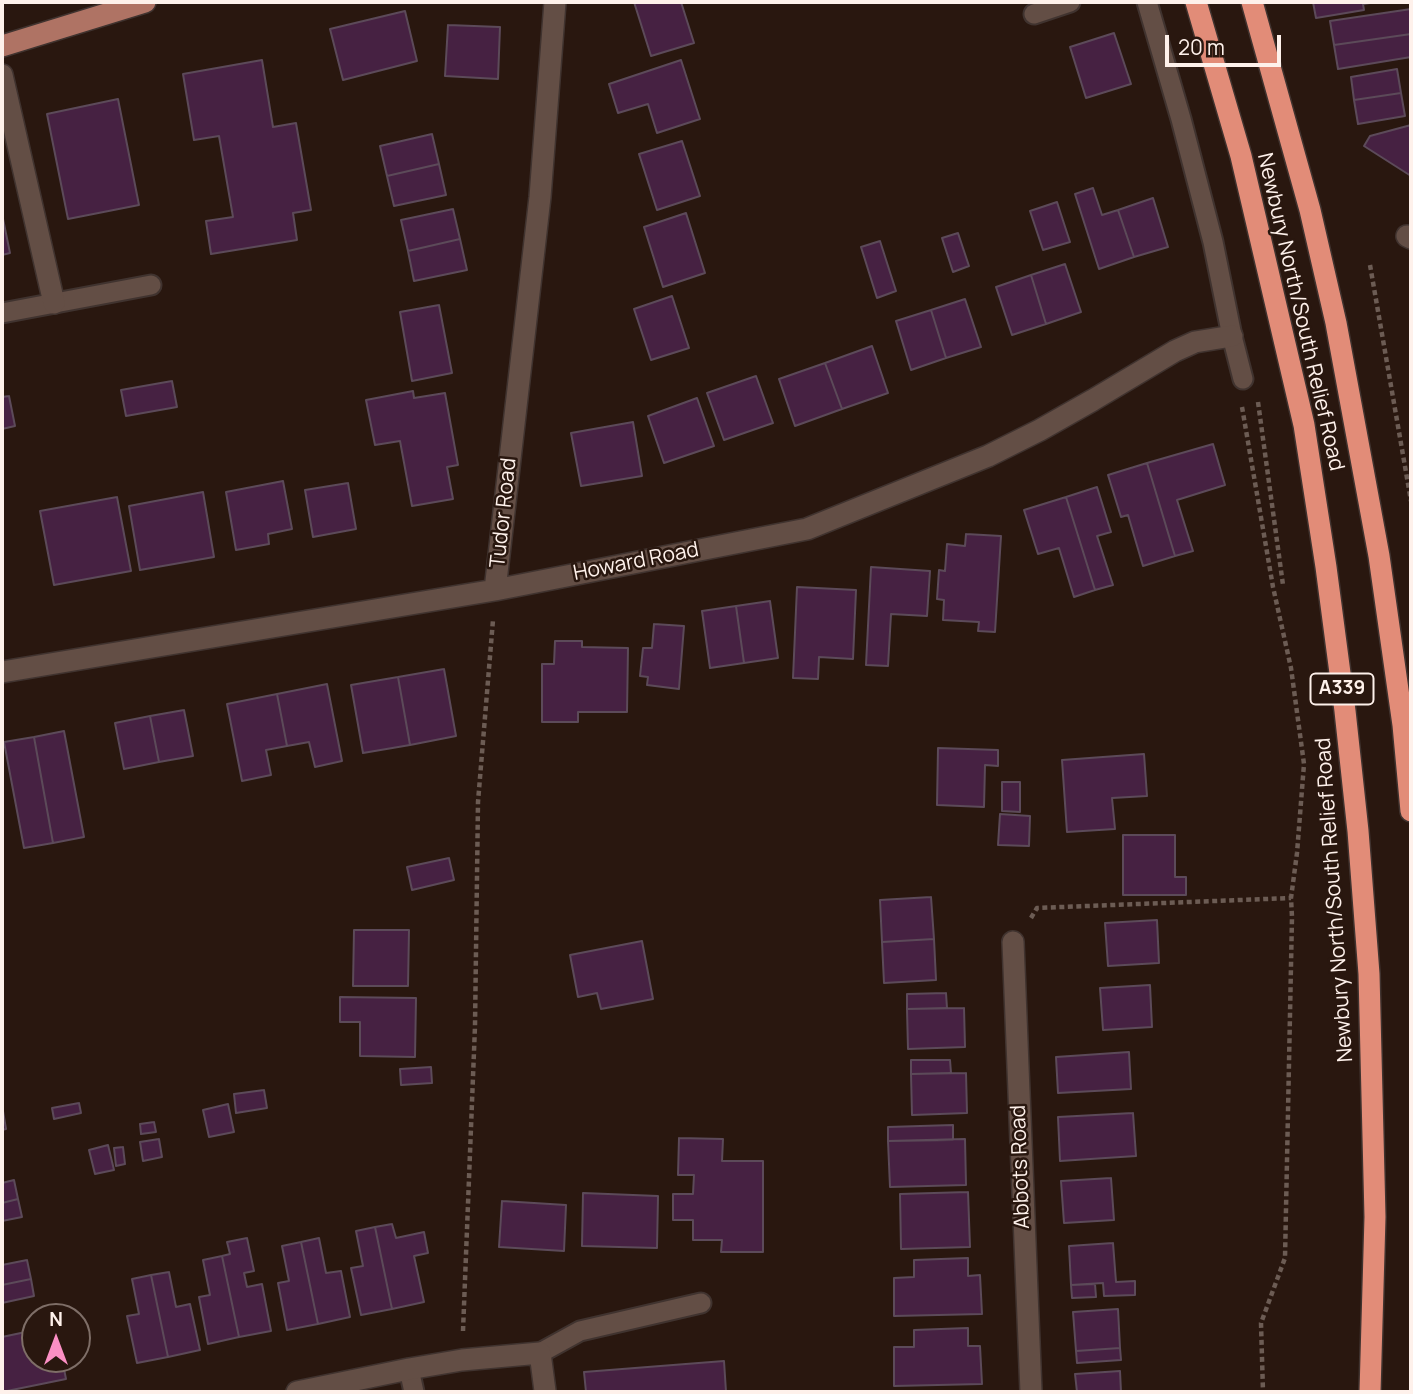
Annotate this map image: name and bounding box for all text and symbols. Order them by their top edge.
scale bar [1168,21,1284,65]
text: 20 m [1178,33,1225,61]
street label: Newbury North/South Relief Road [1251,151,1349,473]
street label: Tudor Road [486,457,522,569]
street label: Howard Road [571,537,701,587]
road number: A339 [1310,674,1374,704]
street label: Newbury North/South Relief Road [1311,737,1359,1063]
street label: Abbots Road [1006,1105,1036,1229]
north arrow [21,1303,91,1373]
text: N [49,1306,63,1332]

